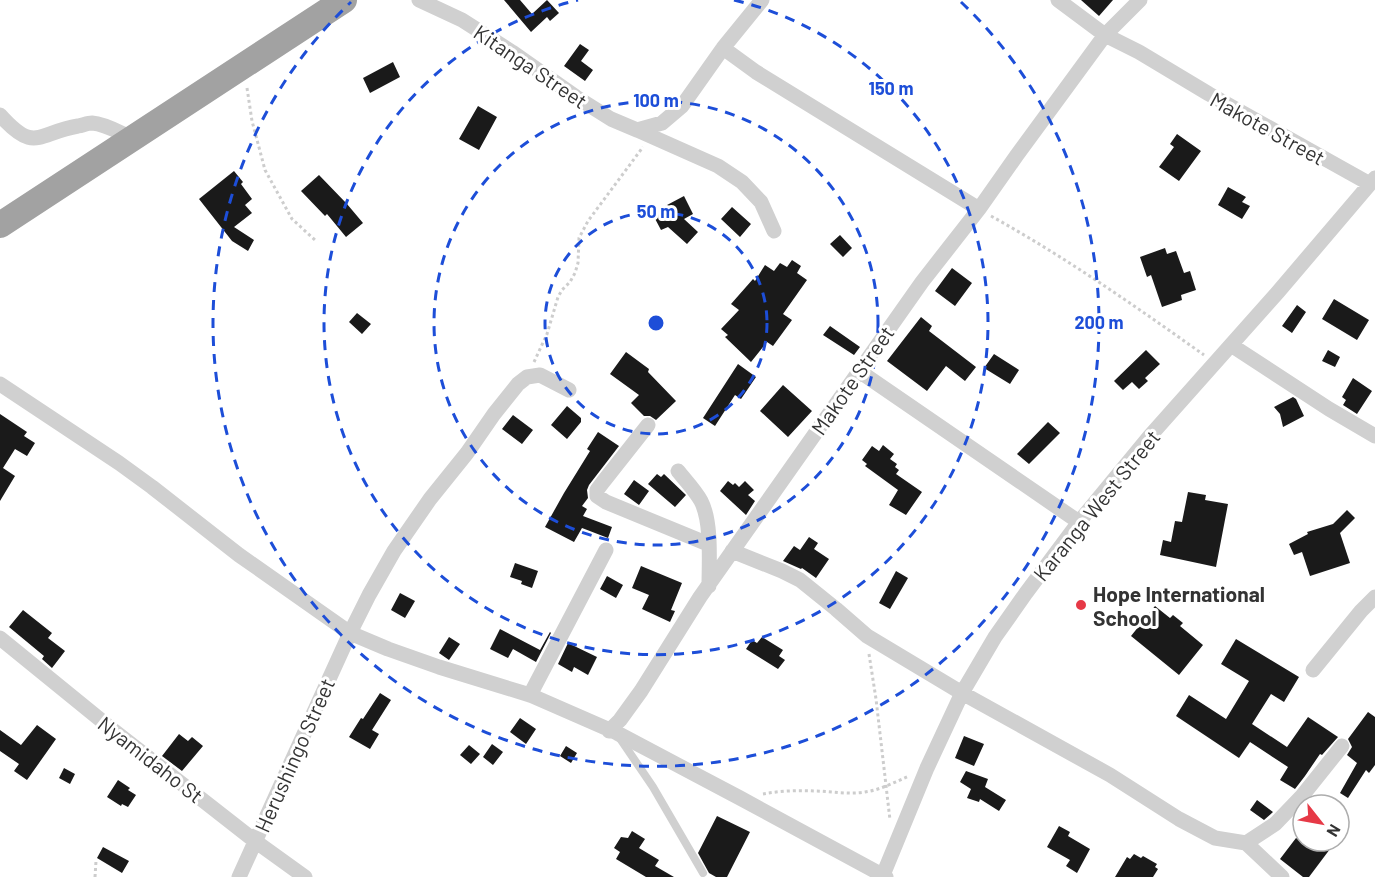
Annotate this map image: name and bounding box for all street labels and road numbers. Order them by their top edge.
street label: Kitanga Street [470,19,592,113]
street label: Makote Street [1206,86,1330,170]
street label: Makote Street [805,321,899,439]
street label: Karanga West Street [1027,424,1165,586]
street label: Herushingo Street [249,674,339,836]
street label: Nyamidaho St [94,710,208,808]

